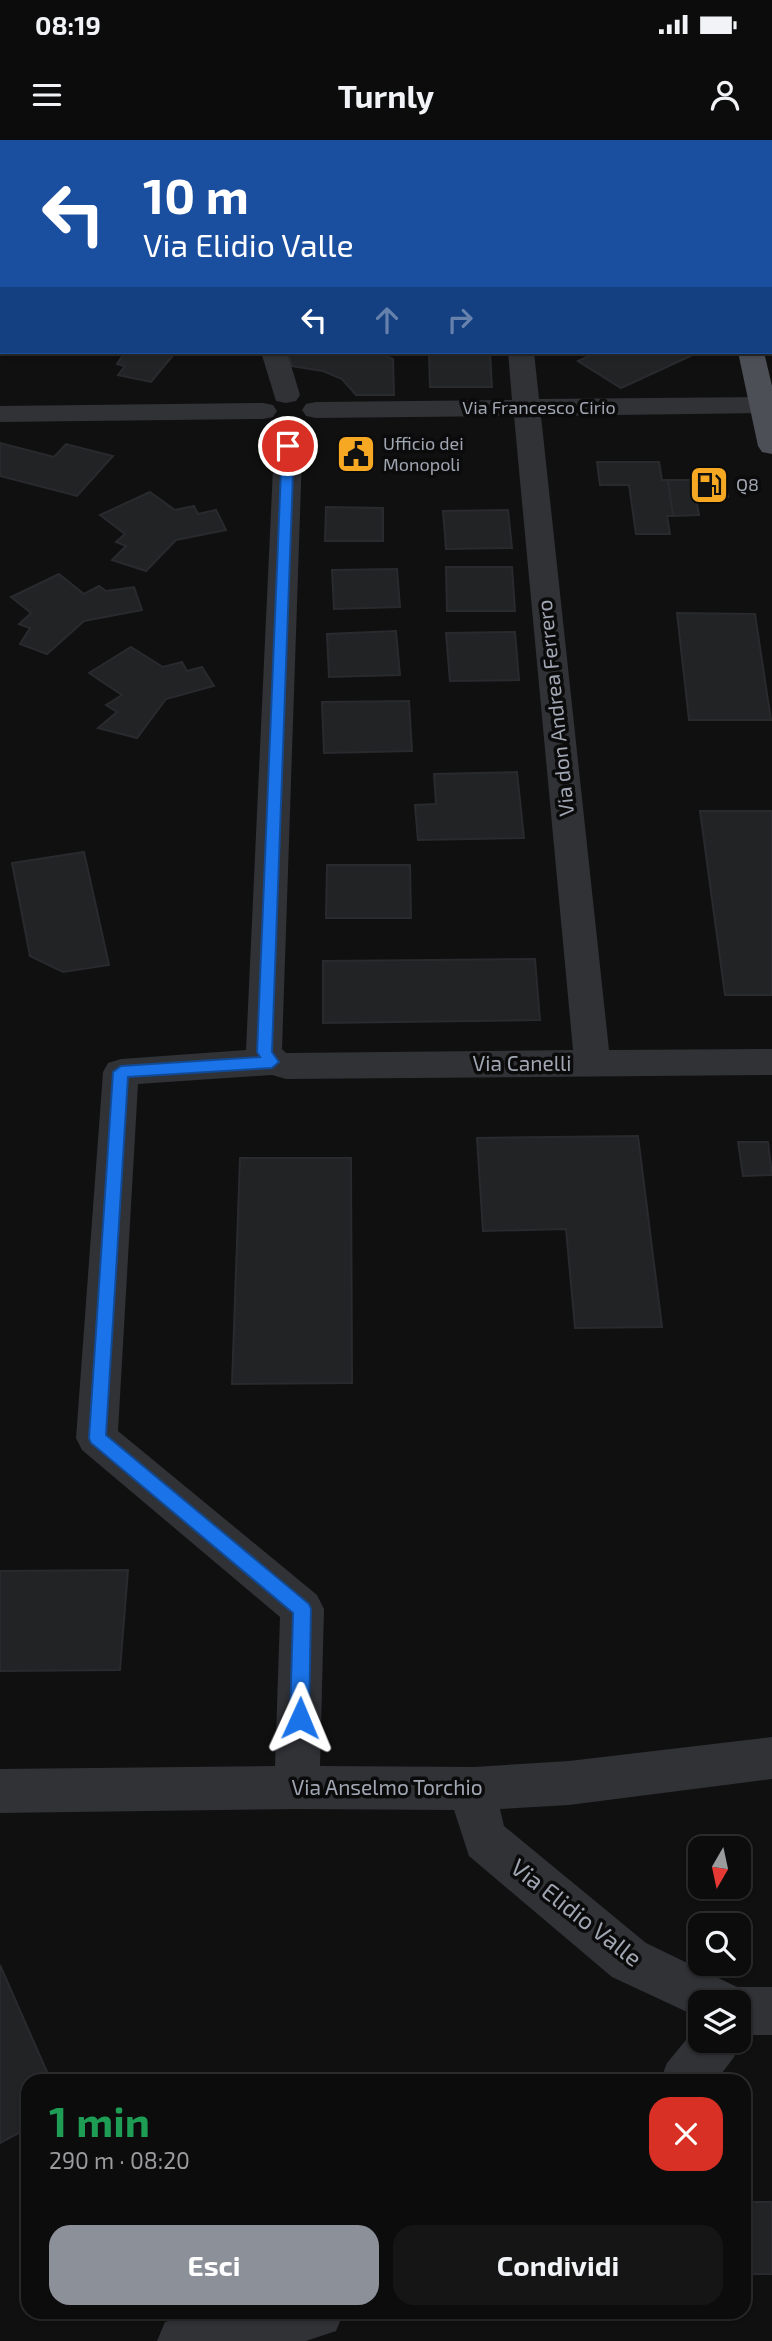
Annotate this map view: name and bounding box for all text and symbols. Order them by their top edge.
text: 08:19 [35,9,101,40]
icon: menu [28,76,66,114]
text: Turnly [338,76,434,114]
icon: person [706,76,744,114]
text: 10 m [143,165,249,224]
icon: left [28,168,119,259]
text: Via Elidio Valle [143,225,354,263]
icon: left [295,301,333,339]
icon: ahead [368,301,406,339]
icon: right [441,301,479,339]
street label: Via Francesco Cirio [462,396,616,418]
pin [258,416,318,476]
icon: arrive [269,427,307,465]
place label: Ufficio dei Monopoli [383,432,464,475]
public building icon: Ufficio dei Monopoli [335,433,377,475]
fuel station icon: Q8 [688,464,730,506]
place label: Q8 [736,473,759,495]
street label: Via don Andrea Ferrero [531,599,578,818]
street label: Via Canelli [473,1050,571,1075]
position arrow [263,1681,337,1755]
street label: Via Anselmo Torchio [291,1774,483,1799]
north arrow [688,1836,751,1899]
map controls [688,1836,751,2053]
street label: Via Elidio Valle [506,1852,648,1972]
button: search [688,1913,751,1976]
button: layers [688,1990,751,2053]
text: 1 min [49,2095,150,2145]
button: close [649,2097,723,2171]
text: 290 m · 08:20 [49,2146,190,2174]
button: Esci [49,2225,379,2305]
button: Condividi [393,2225,723,2305]

